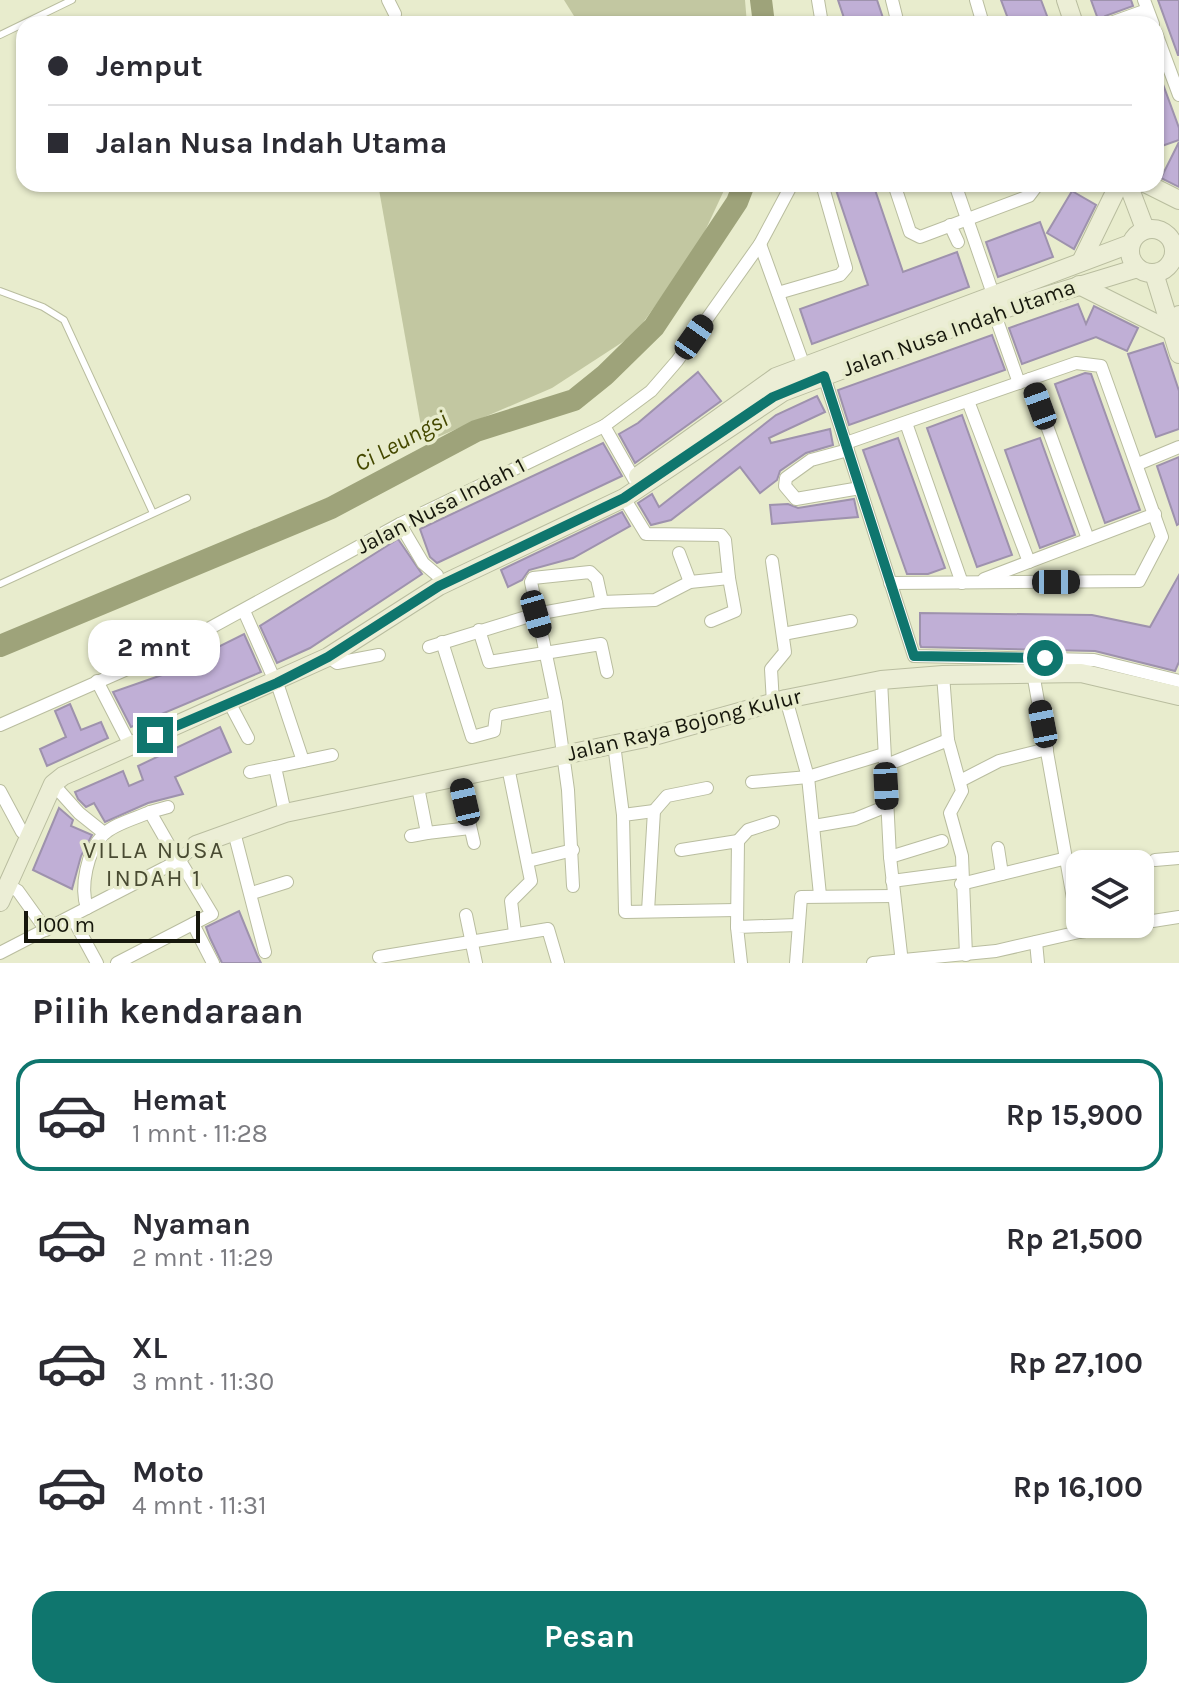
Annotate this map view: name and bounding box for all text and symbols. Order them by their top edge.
text: Jemput [96,48,203,84]
text: Jalan Nusa Indah Utama [96,125,447,161]
street label: Jalan Nusa Indah Utama [839,274,1079,382]
car [670,310,718,364]
car [1021,379,1059,433]
water label: Ci Leungsi [349,405,453,477]
street label: Jalan Nusa Indah 1 [353,452,529,560]
car [1032,570,1080,594]
car [518,588,554,640]
callout: 2 mnt [89,619,221,675]
text: 2 mnt [117,632,191,663]
route start [1027,640,1063,676]
street label: Jalan Raya Bojong Kulur [564,683,804,767]
car [1027,698,1059,750]
route end [137,717,173,753]
car [873,761,899,811]
car [448,776,482,828]
district label: VILLA NUSA INDAH 1 [83,836,225,892]
map controls [1066,850,1154,938]
button: layers [1066,850,1154,938]
scale bar [24,907,200,943]
text: 100 m [36,912,95,938]
text: Pilih kendaraan [32,990,304,1032]
icon: car [36,1079,108,1151]
text: Hemat [132,1082,227,1118]
text: Rp 15,900 [1006,1097,1143,1133]
text: 1 mnt · 11:28 [132,1118,268,1149]
icon: car [36,1203,108,1275]
text: Nyaman [132,1206,251,1242]
text: Rp 21,500 [1006,1221,1143,1257]
text: 2 mnt · 11:29 [132,1242,273,1273]
icon: car [36,1327,108,1399]
text: XL [132,1330,167,1366]
text: Rp 27,100 [1008,1345,1143,1381]
text: 3 mnt · 11:30 [132,1366,274,1397]
icon: car [36,1451,108,1523]
text: Moto [132,1454,204,1490]
text: Rp 16,100 [1013,1469,1143,1505]
text: 4 mnt · 11:31 [132,1490,267,1521]
button: Pesan [32,1591,1147,1683]

